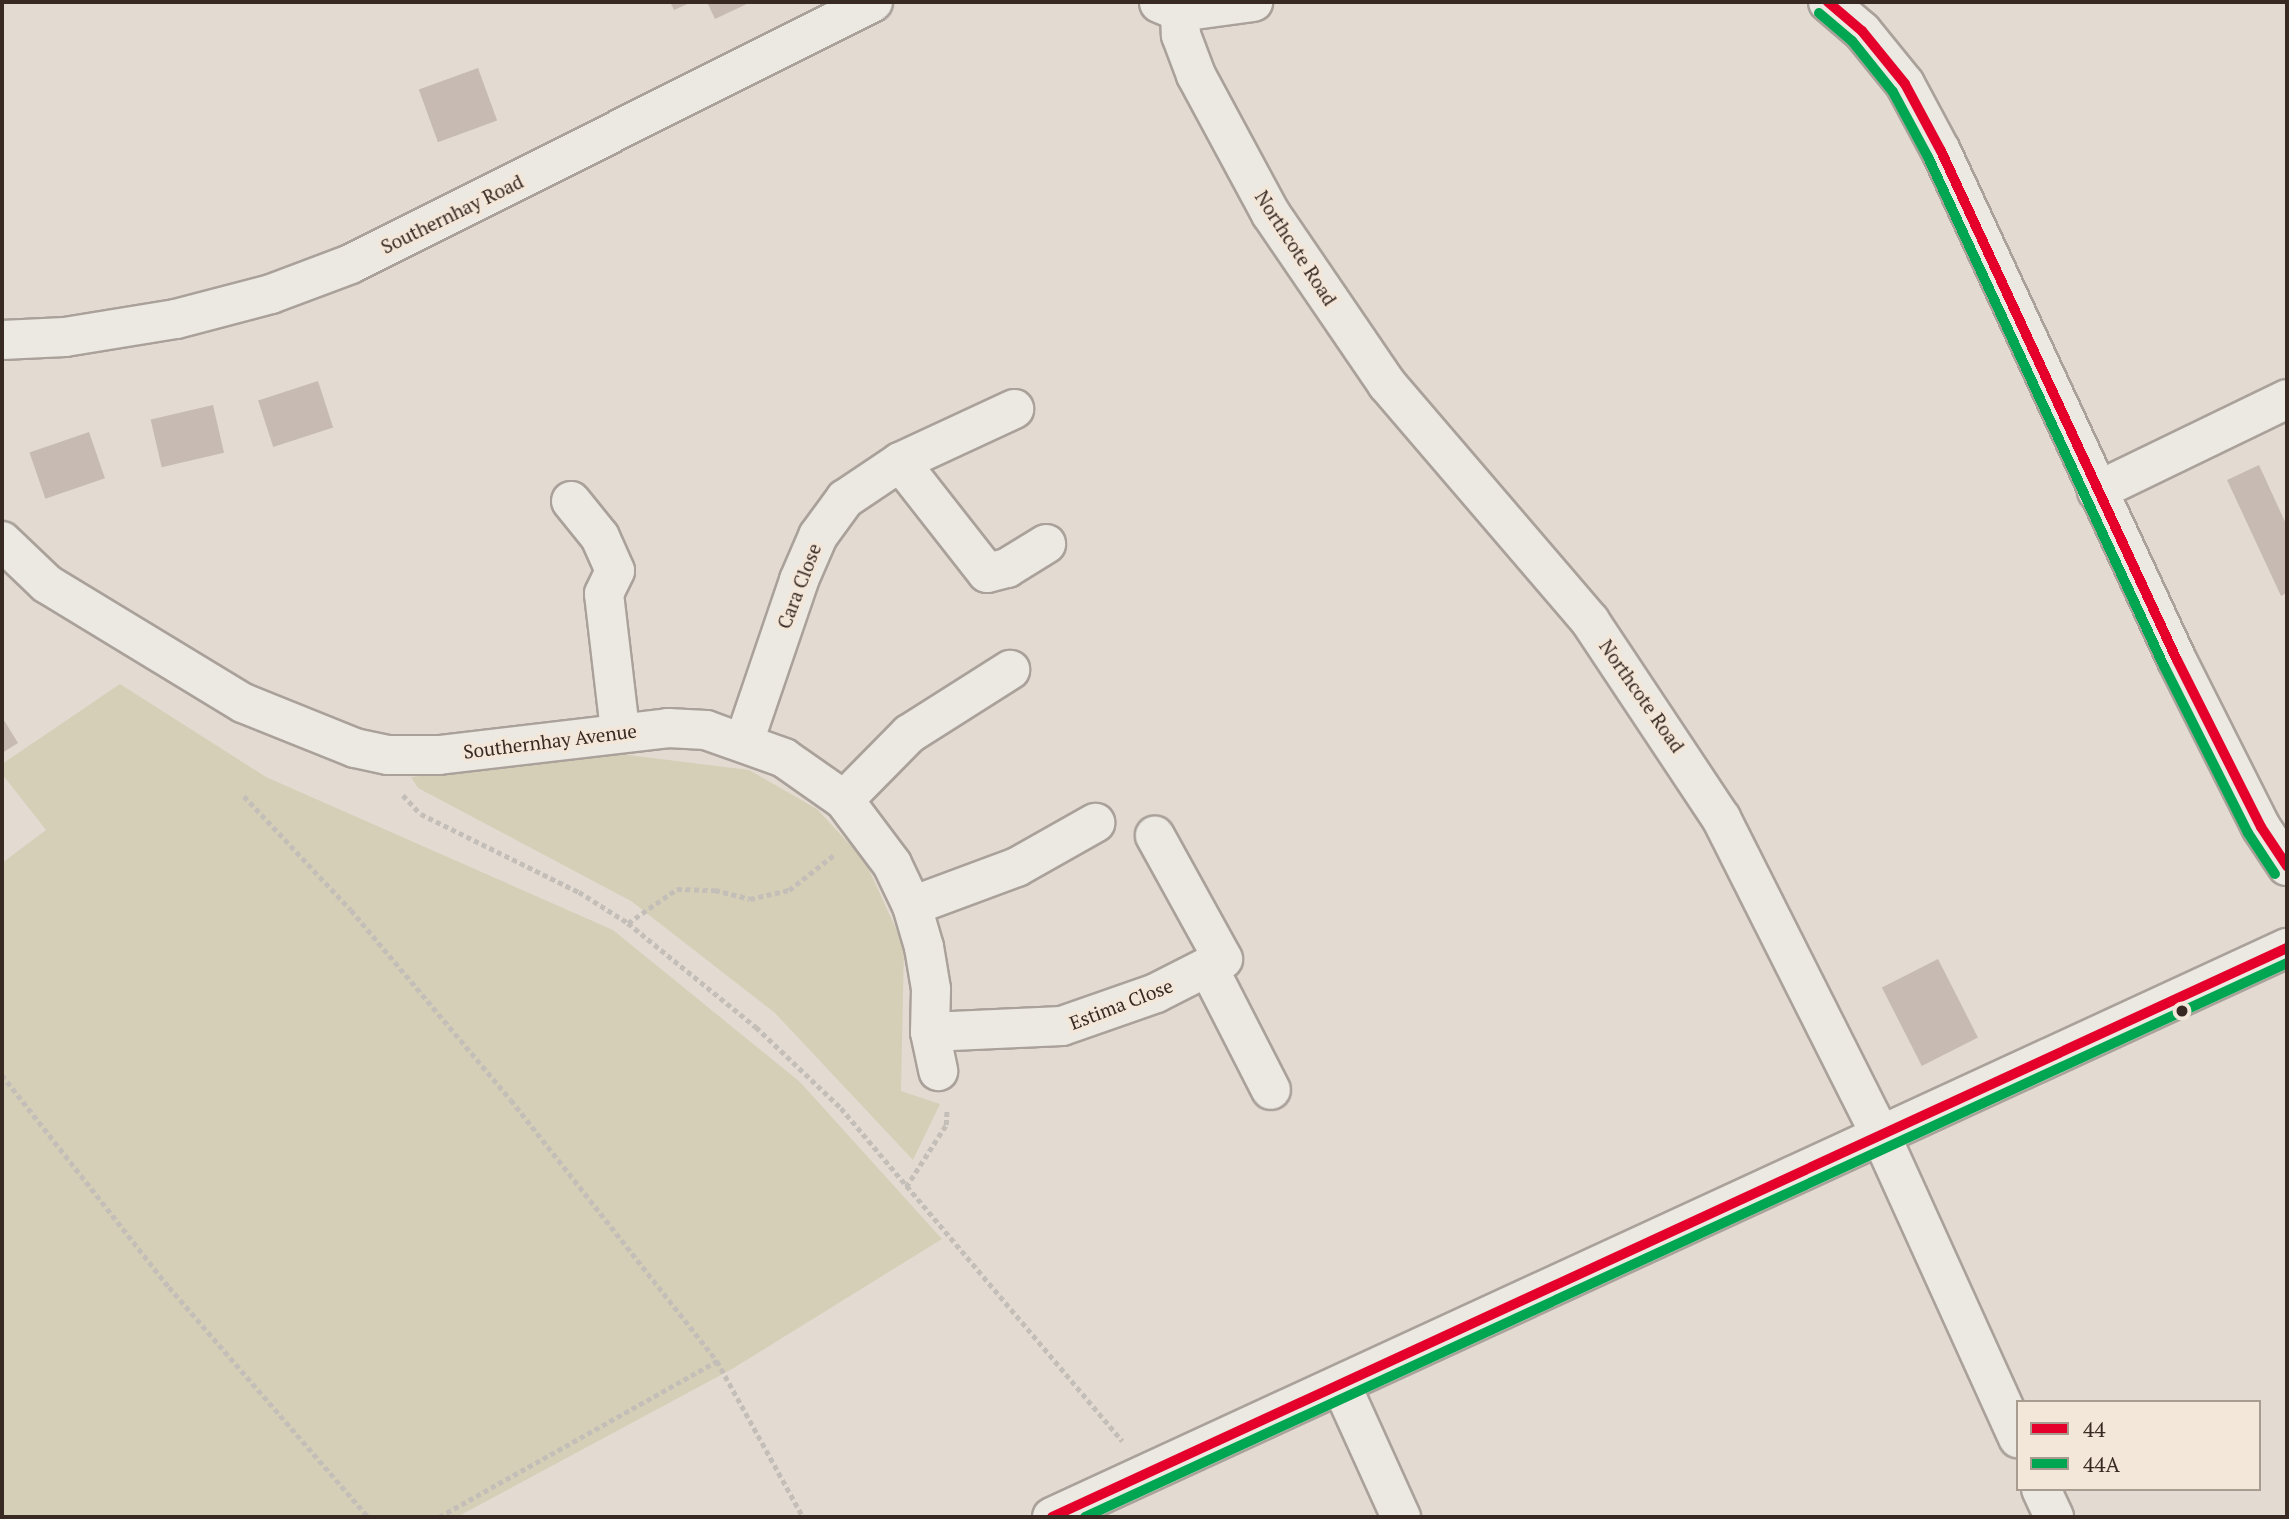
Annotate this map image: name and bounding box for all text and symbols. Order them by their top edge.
street label: Southernhay Road [377,170,527,258]
street label: Northcote Road [1250,186,1342,310]
street label: Cara Close [772,540,826,632]
street label: Northcote Road [1595,635,1689,757]
street label: Southernhay Avenue [462,719,638,763]
street label: Estima Close [1066,974,1176,1034]
unlabelled marker [2175,1004,2189,1018]
legend [2016,1400,2261,1491]
text: 44 [2083,1415,2105,1443]
text: 44A [2083,1450,2120,1478]

